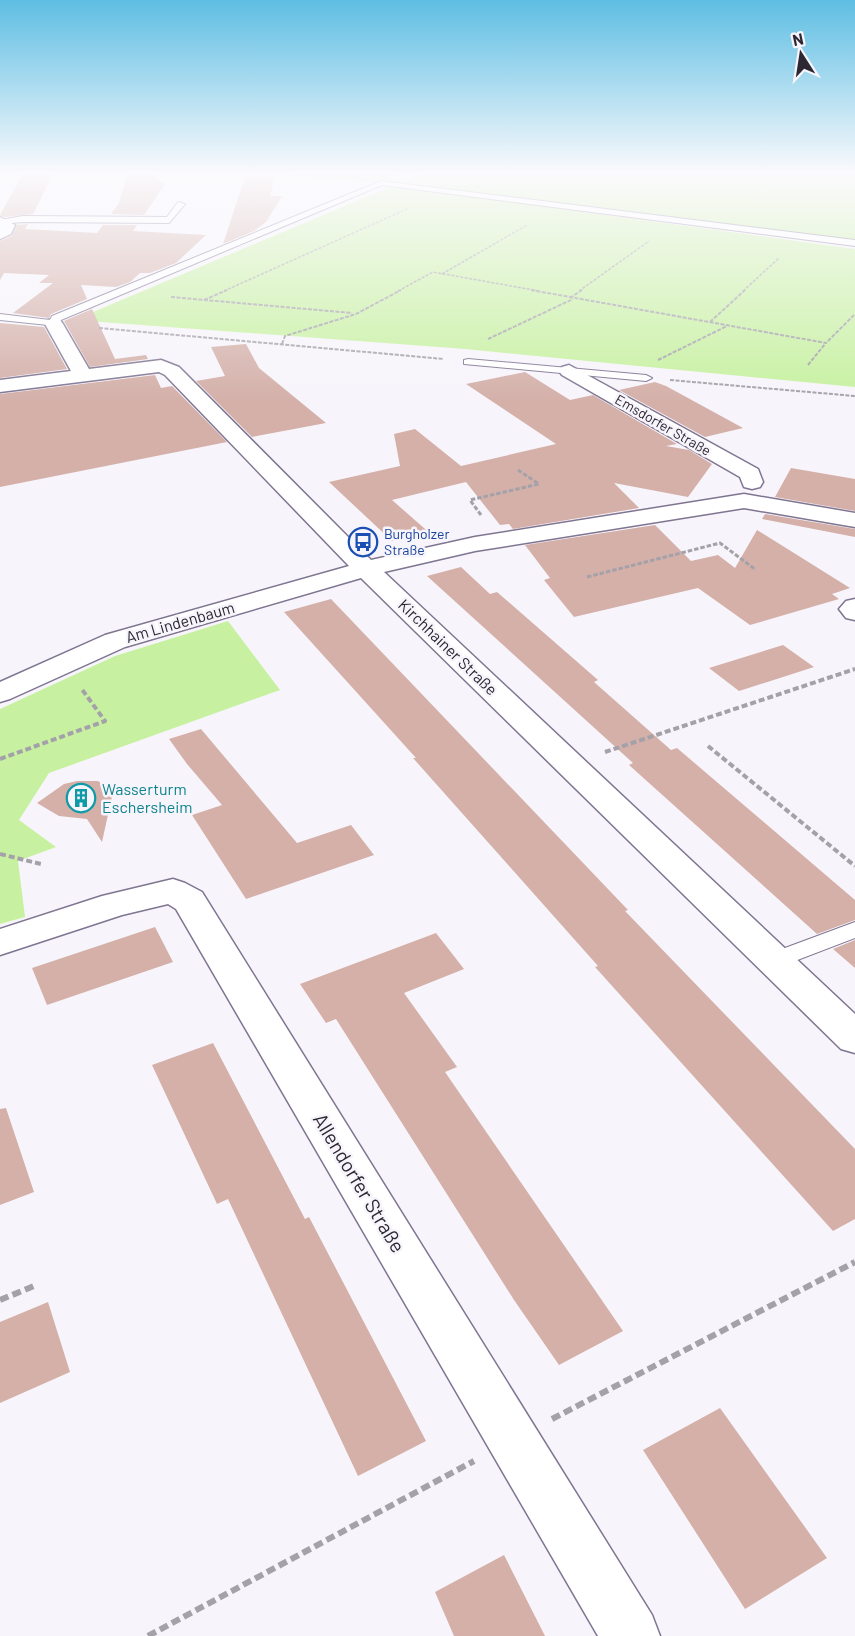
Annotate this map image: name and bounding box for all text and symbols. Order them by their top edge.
north arrow [771,24,831,84]
text: N [791,28,805,49]
street label: Emsdorfer Straße [612,390,714,459]
place label: Burgholzer Straße [384,525,450,558]
bus stop icon: Burgholzer Straße [347,526,379,558]
street label: Kirchhainer Straße [395,595,502,699]
street label: Am Lindenbaum [123,597,237,646]
place label: Wasserturm Eschersheim [102,779,193,816]
building icon: Wasserturm Eschersheim [65,782,97,814]
street label: Allendorfer Straße [309,1108,411,1257]

